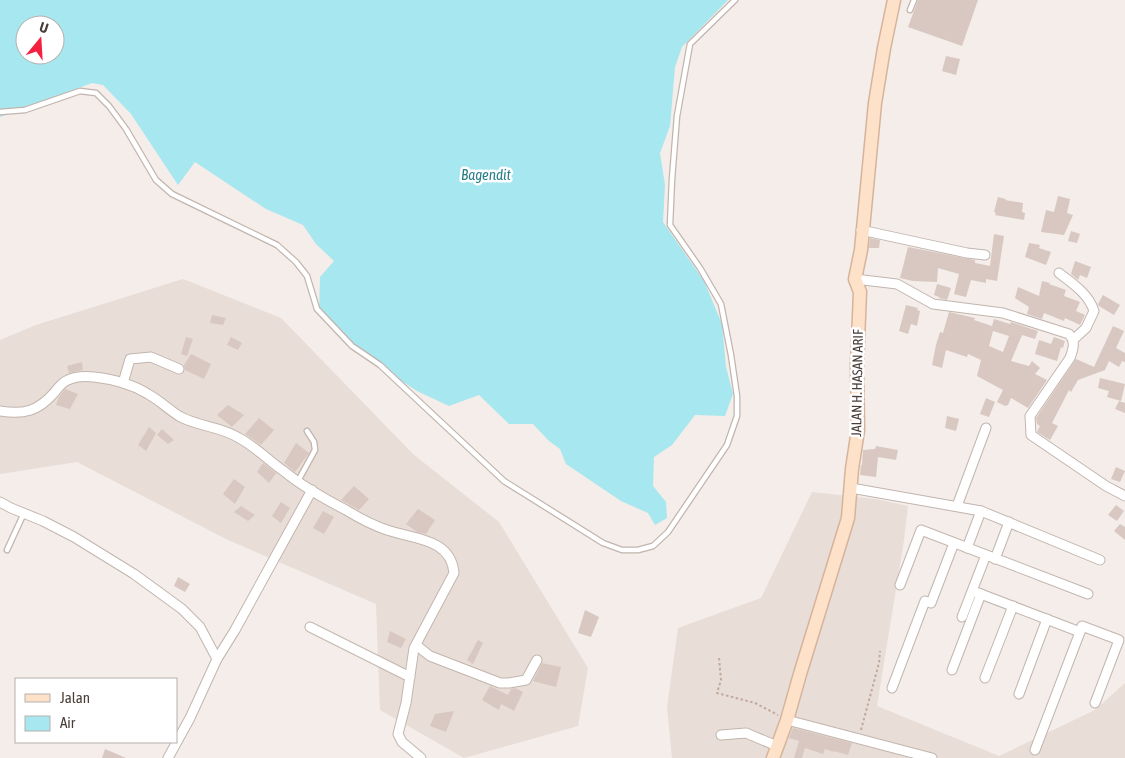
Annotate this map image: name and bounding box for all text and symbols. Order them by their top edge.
north arrow [15,15,65,65]
text: U [38,19,50,37]
water label: Bagendit [461,166,512,183]
street label: JALAN H. HASAN ARIF [848,329,866,437]
legend [15,678,178,743]
text: Jalan [60,689,90,706]
text: Air [60,714,76,731]

